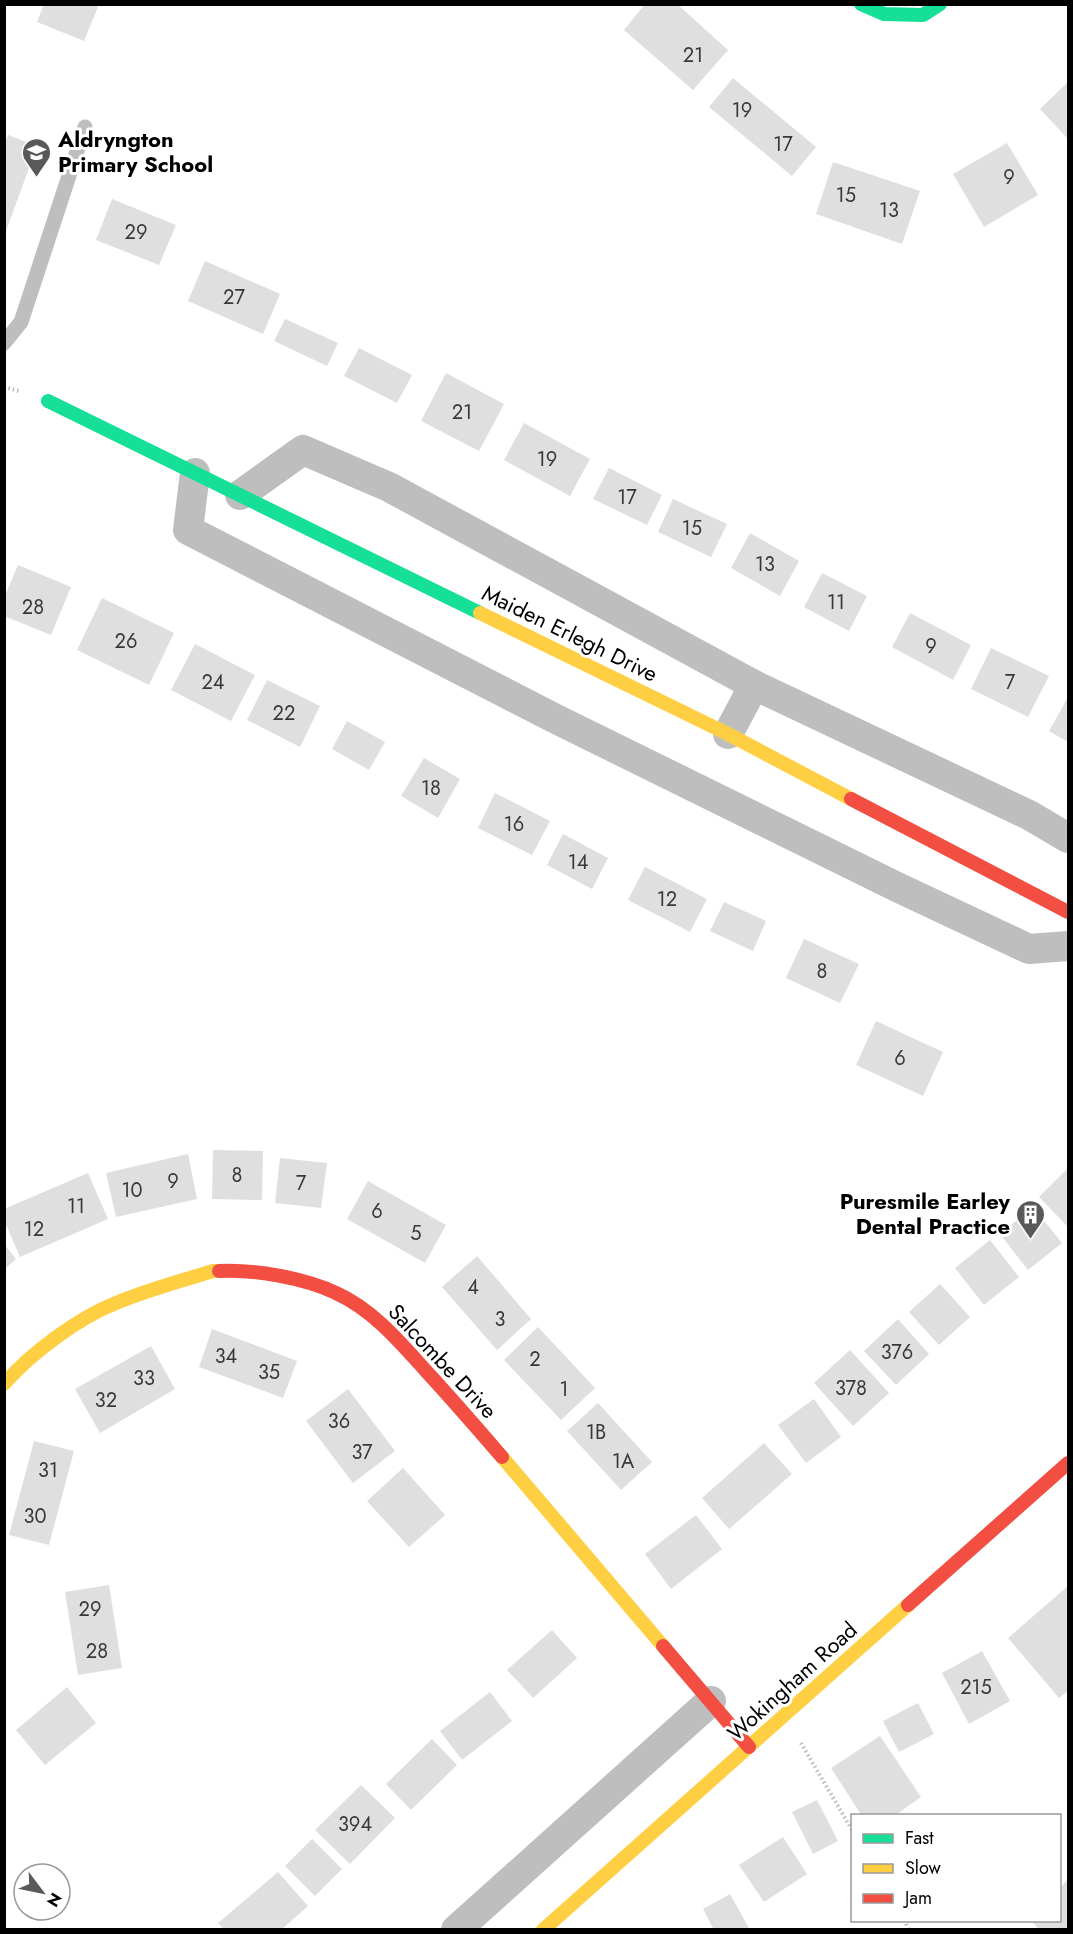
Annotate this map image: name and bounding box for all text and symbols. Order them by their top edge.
house number: 21 [683,41,703,70]
house number: 19 [732,96,752,125]
place label: Aldryngton Primary School [57,123,213,180]
house number: 17 [773,130,793,159]
school or university icon: Aldryngton Primary School [21,136,53,178]
house number: 9 [1003,163,1015,192]
house number: 15 [836,181,856,210]
house number: 13 [879,196,899,225]
house number: 29 [125,218,147,247]
house number: 27 [223,283,245,312]
house number: 21 [452,398,472,427]
house number: 19 [537,445,557,474]
house number: 17 [617,483,637,512]
house number: 15 [682,514,702,543]
house number: 13 [755,550,775,579]
street label: Maiden Erlegh Drive [477,577,663,689]
house number: 11 [827,588,845,617]
house number: 28 [22,593,44,622]
house number: 26 [115,627,137,656]
house number: 9 [925,632,937,661]
house number: 24 [201,668,225,697]
house number: 7 [1005,668,1016,697]
house number: 22 [273,699,295,728]
house number: 18 [421,774,441,803]
house number: 16 [504,810,524,839]
house number: 14 [568,848,589,877]
house number: 12 [657,885,677,914]
house number: 8 [817,957,827,986]
house number: 6 [894,1044,906,1073]
house number: 8 [232,1161,242,1190]
house number: 9 [167,1167,179,1196]
house number: 7 [296,1169,307,1198]
house number: 10 [122,1176,143,1205]
place label: Puresmile Earley Dental Practice [840,1185,1011,1242]
house number: 11 [67,1192,85,1221]
house number: 6 [371,1197,383,1226]
building icon: Puresmile Earley Dental Practice [1015,1198,1047,1240]
house number: 12 [24,1215,44,1244]
house number: 5 [410,1219,422,1248]
house number: 4 [467,1273,479,1302]
street label: Salcombe Drive [381,1296,505,1426]
house number: 3 [495,1305,506,1334]
house number: 376 [881,1338,913,1367]
house number: 34 [215,1342,238,1371]
house number: 2 [529,1345,541,1374]
house number: 35 [258,1358,280,1387]
house number: 33 [133,1364,155,1393]
house number: 378 [835,1374,867,1403]
house number: 1 [560,1375,569,1404]
house number: 32 [95,1386,117,1415]
house number: 36 [328,1407,350,1436]
house number: 1B [586,1418,606,1447]
house number: 37 [351,1438,373,1467]
house number: 1A [612,1447,635,1476]
house number: 31 [38,1456,58,1485]
house number: 30 [24,1502,46,1531]
house number: 29 [79,1595,101,1624]
street label: Wokingham Road [720,1614,864,1748]
house number: 28 [86,1637,108,1666]
house number: 215 [960,1673,992,1702]
house number: 394 [338,1810,372,1839]
legend [851,1814,1061,1922]
text: Fast [905,1825,934,1851]
text: Slow [905,1855,942,1881]
north arrow [12,1862,72,1922]
text: Jam [903,1885,932,1911]
text: N [41,1888,67,1911]

